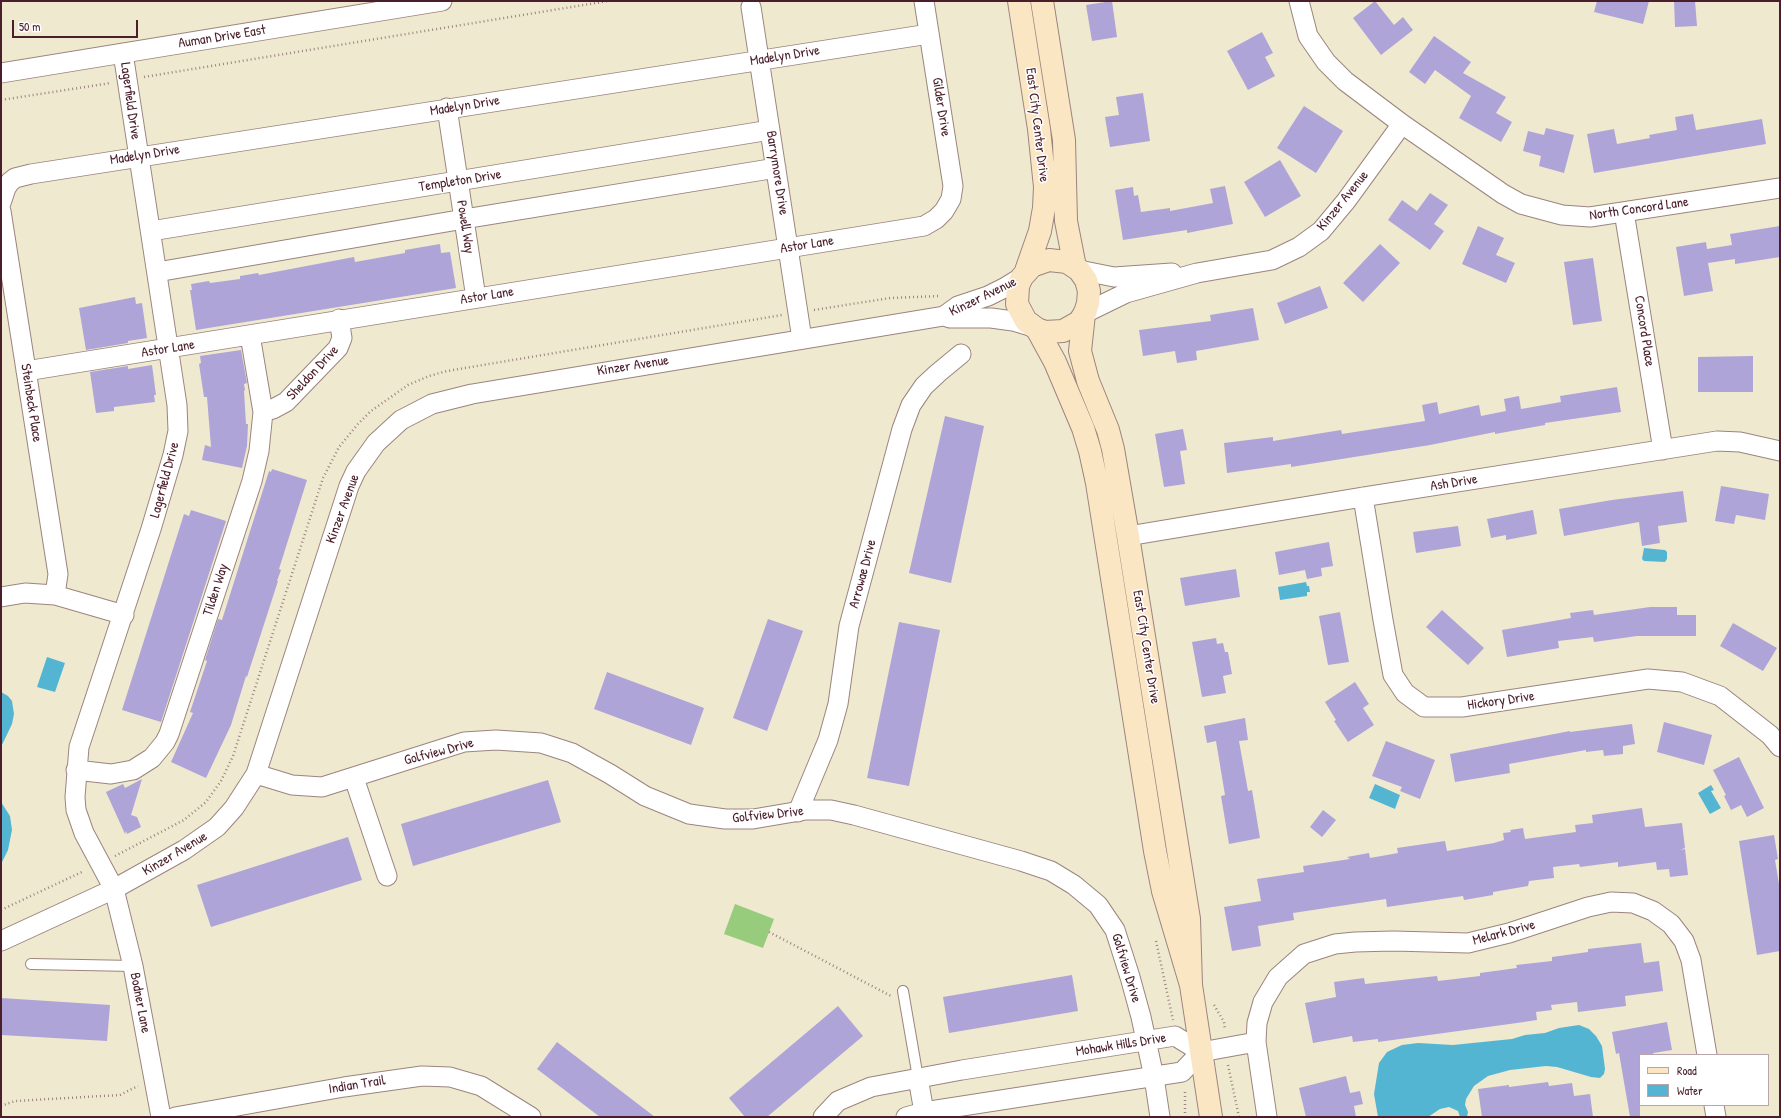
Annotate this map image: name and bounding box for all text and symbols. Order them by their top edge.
scale bar [14,12,140,38]
text: 50 m [19,18,40,35]
street label: Auman Drive East [177,22,267,52]
street label: Madelyn Drive [749,42,821,70]
street label: Lagerfield Drive [116,61,144,141]
street label: East City Center Drive [1022,67,1052,183]
street label: Gilder Drive [928,76,954,138]
street label: Madelyn Drive [429,92,501,120]
street label: Barrymore Drive [762,130,792,216]
street label: Madelyn Drive [109,141,181,169]
street label: Templeton Drive [418,166,502,196]
street label: Kinzer Avenue [1314,168,1372,234]
street label: North Concord Lane [1588,194,1690,224]
street label: Powell Way [453,199,477,255]
street label: Astor Lane [779,232,835,258]
street label: Kinzer Avenue [947,274,1019,320]
street label: Astor Lane [459,283,515,309]
street label: Concord Place [1630,294,1658,368]
street label: Astor Lane [140,336,196,362]
street label: Sheldon Drive [283,342,343,404]
street label: Kinzer Avenue [596,352,670,380]
street label: Steinbeck Place [17,363,45,443]
street label: Lagerfield Drive [147,440,183,520]
street label: Ash Drive [1429,471,1479,495]
street label: Kinzer Avenue [323,472,363,546]
street label: Arrowae Drive [846,538,880,610]
street label: Tilden Way [200,562,232,618]
street label: East City Center Drive [1129,589,1163,705]
street label: Hickory Drive [1466,688,1536,714]
street label: Golfview Drive [402,735,476,769]
street label: Golfview Drive [732,803,804,827]
street label: Kinzer Avenue [140,828,210,880]
street label: Melark Drive [1471,917,1537,949]
street label: Golfview Drive [1108,931,1144,1005]
street label: Bodner Lane [126,971,154,1035]
street label: Mohawk Hills Drive [1074,1030,1168,1060]
legend [1639,1054,1769,1106]
text: Road [1677,1062,1697,1079]
street label: Indian Trail [327,1072,387,1098]
text: Water [1677,1082,1703,1099]

